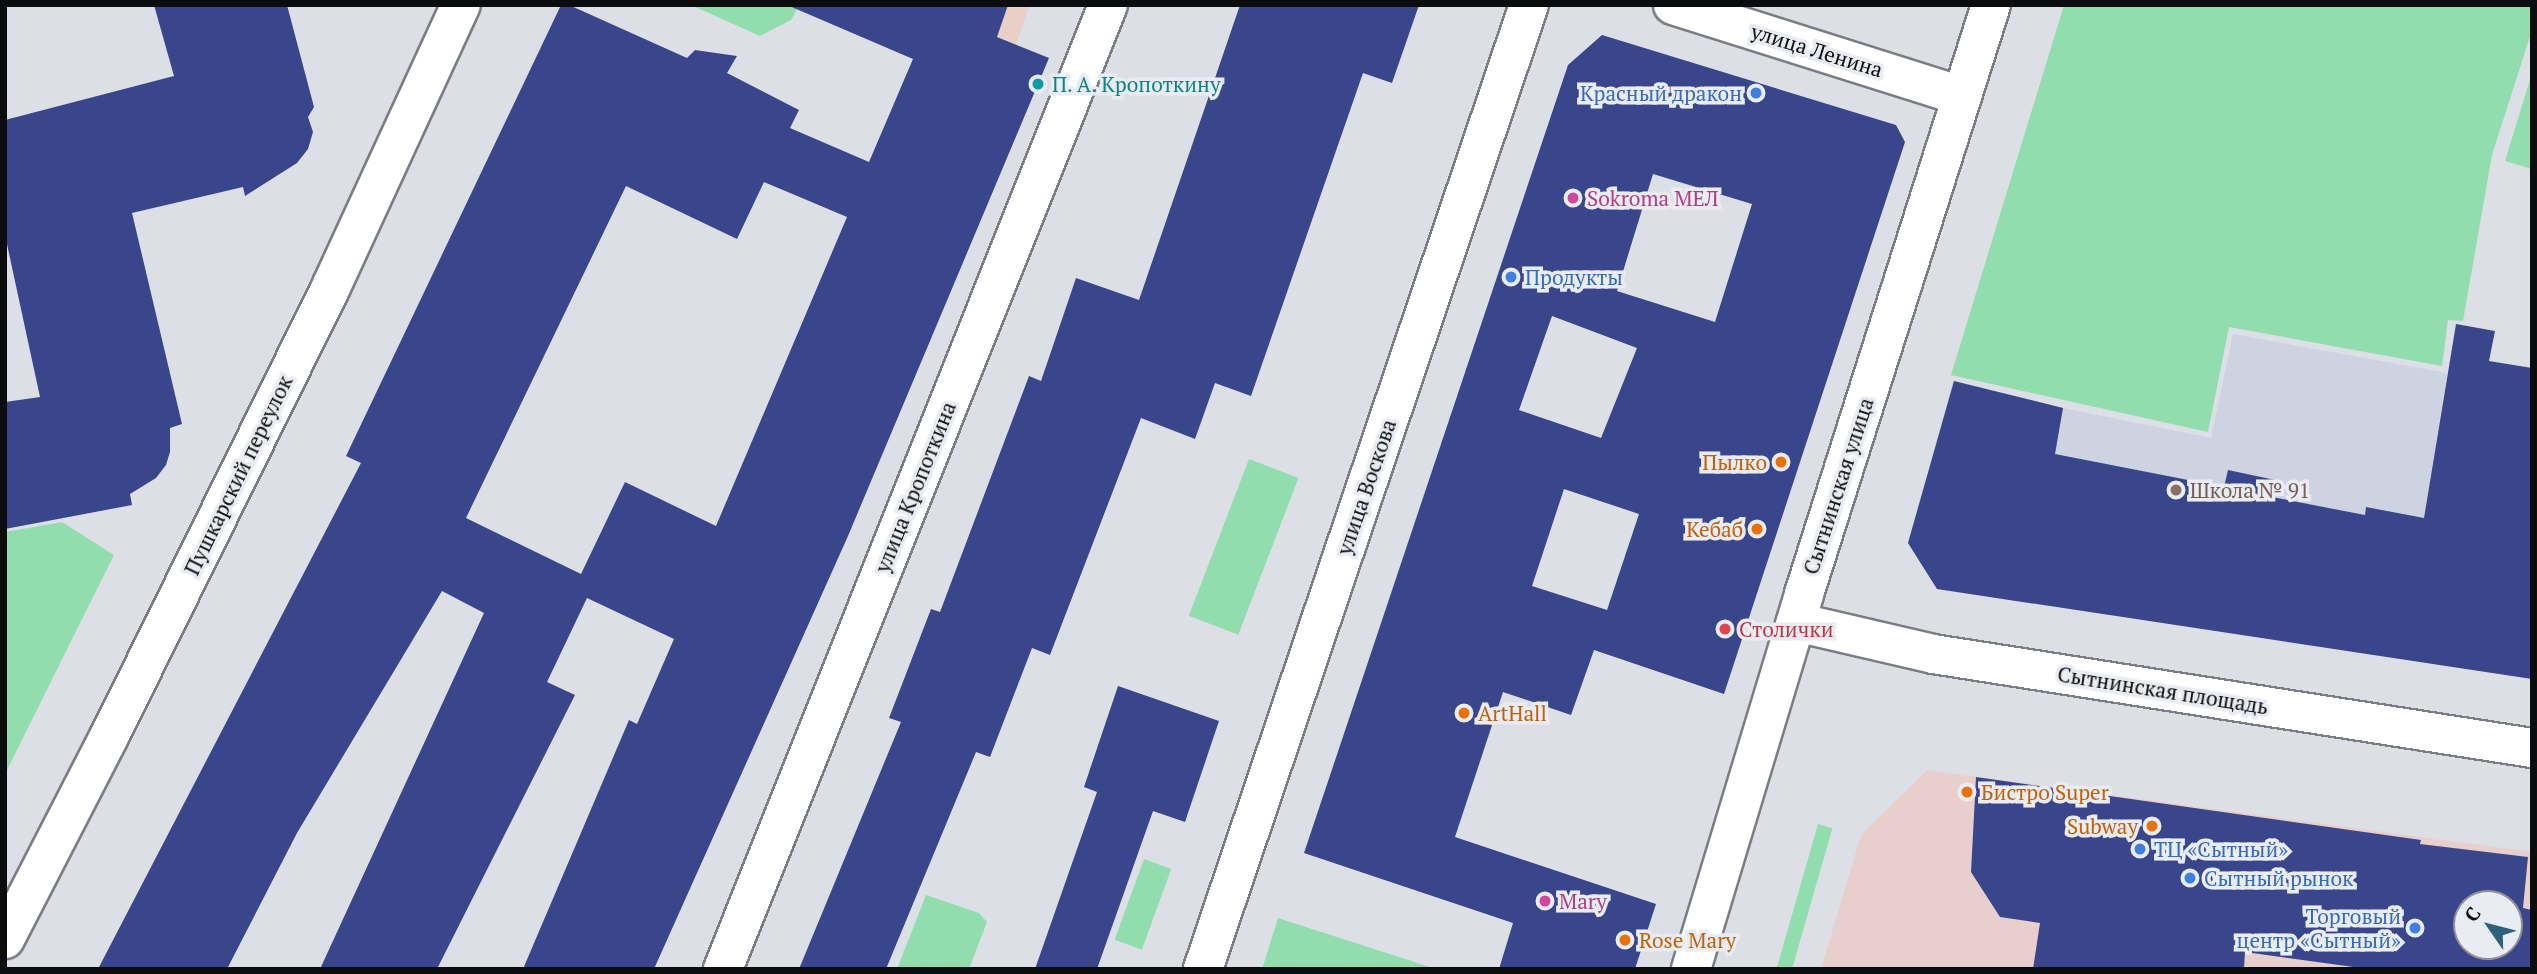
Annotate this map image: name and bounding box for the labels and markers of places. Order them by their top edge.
place label: П. А. Кропоткину [1052,71,1223,97]
marker: П. А. Кропоткину [1030,76,1046,92]
place label: Красный дракон [1580,80,1742,106]
marker: Красный дракон [1748,85,1764,101]
place label: Sokroma МЕЛ [1587,185,1718,211]
marker: Sokroma МЕЛ [1565,190,1581,206]
place label: Продукты [1525,264,1623,290]
marker: Продукты [1503,269,1519,285]
place label: Пылко [1702,449,1767,475]
marker: Пылко [1773,454,1789,470]
place label: Школа № 91 [2190,477,2310,503]
marker: Школа № 91 [2168,482,2184,498]
place label: Кебаб [1686,516,1743,542]
marker: Кебаб [1749,521,1765,537]
place label: Столички [1739,616,1834,642]
marker: Столички [1717,621,1733,637]
place label: ArtHall [1478,700,1547,726]
marker: ArtHall [1456,705,1472,721]
place label: Бистро Super [1981,779,2109,805]
marker: Бистро Super [1959,784,1975,800]
place label: Subway [2067,813,2138,839]
marker: Subway [2144,818,2160,834]
place label: ТЦ «Сытный» [2154,836,2288,862]
marker: ТЦ «Сытный» [2132,841,2148,857]
place label: Сытный рынок [2204,865,2353,891]
marker: Сытный рынок [2182,870,2198,886]
place label: Mary [1559,888,1607,914]
marker: Mary [1537,893,1553,909]
place label: Торговый центр «Сытный» [2237,903,2401,953]
marker: Торговый центр «Сытный» [2407,920,2423,936]
place label: Rose Mary [1639,927,1736,953]
marker: Rose Mary [1617,932,1633,948]

